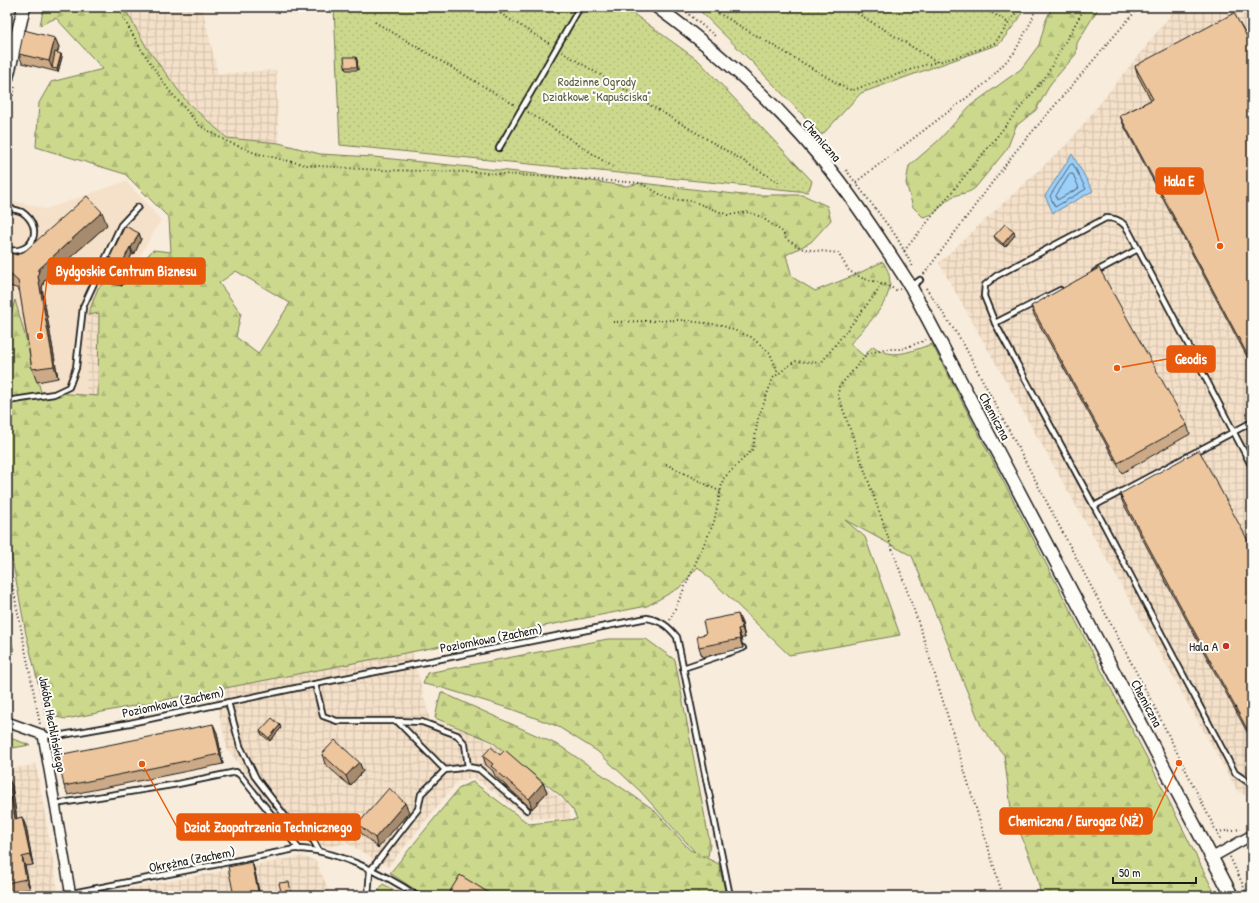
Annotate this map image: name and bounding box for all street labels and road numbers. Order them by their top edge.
street label: Chemiczna [798,115,846,165]
street label: Chemiczna [975,389,1015,443]
street label: Poziomkowa (Zachem) [438,619,544,657]
street label: Jakóba Hechlińskiego [35,674,71,774]
street label: Chemiczna [1127,676,1167,730]
street label: Poziomkowa (Zachem) [120,682,226,722]
street label: Okrężna (Zachem) [147,842,237,876]

